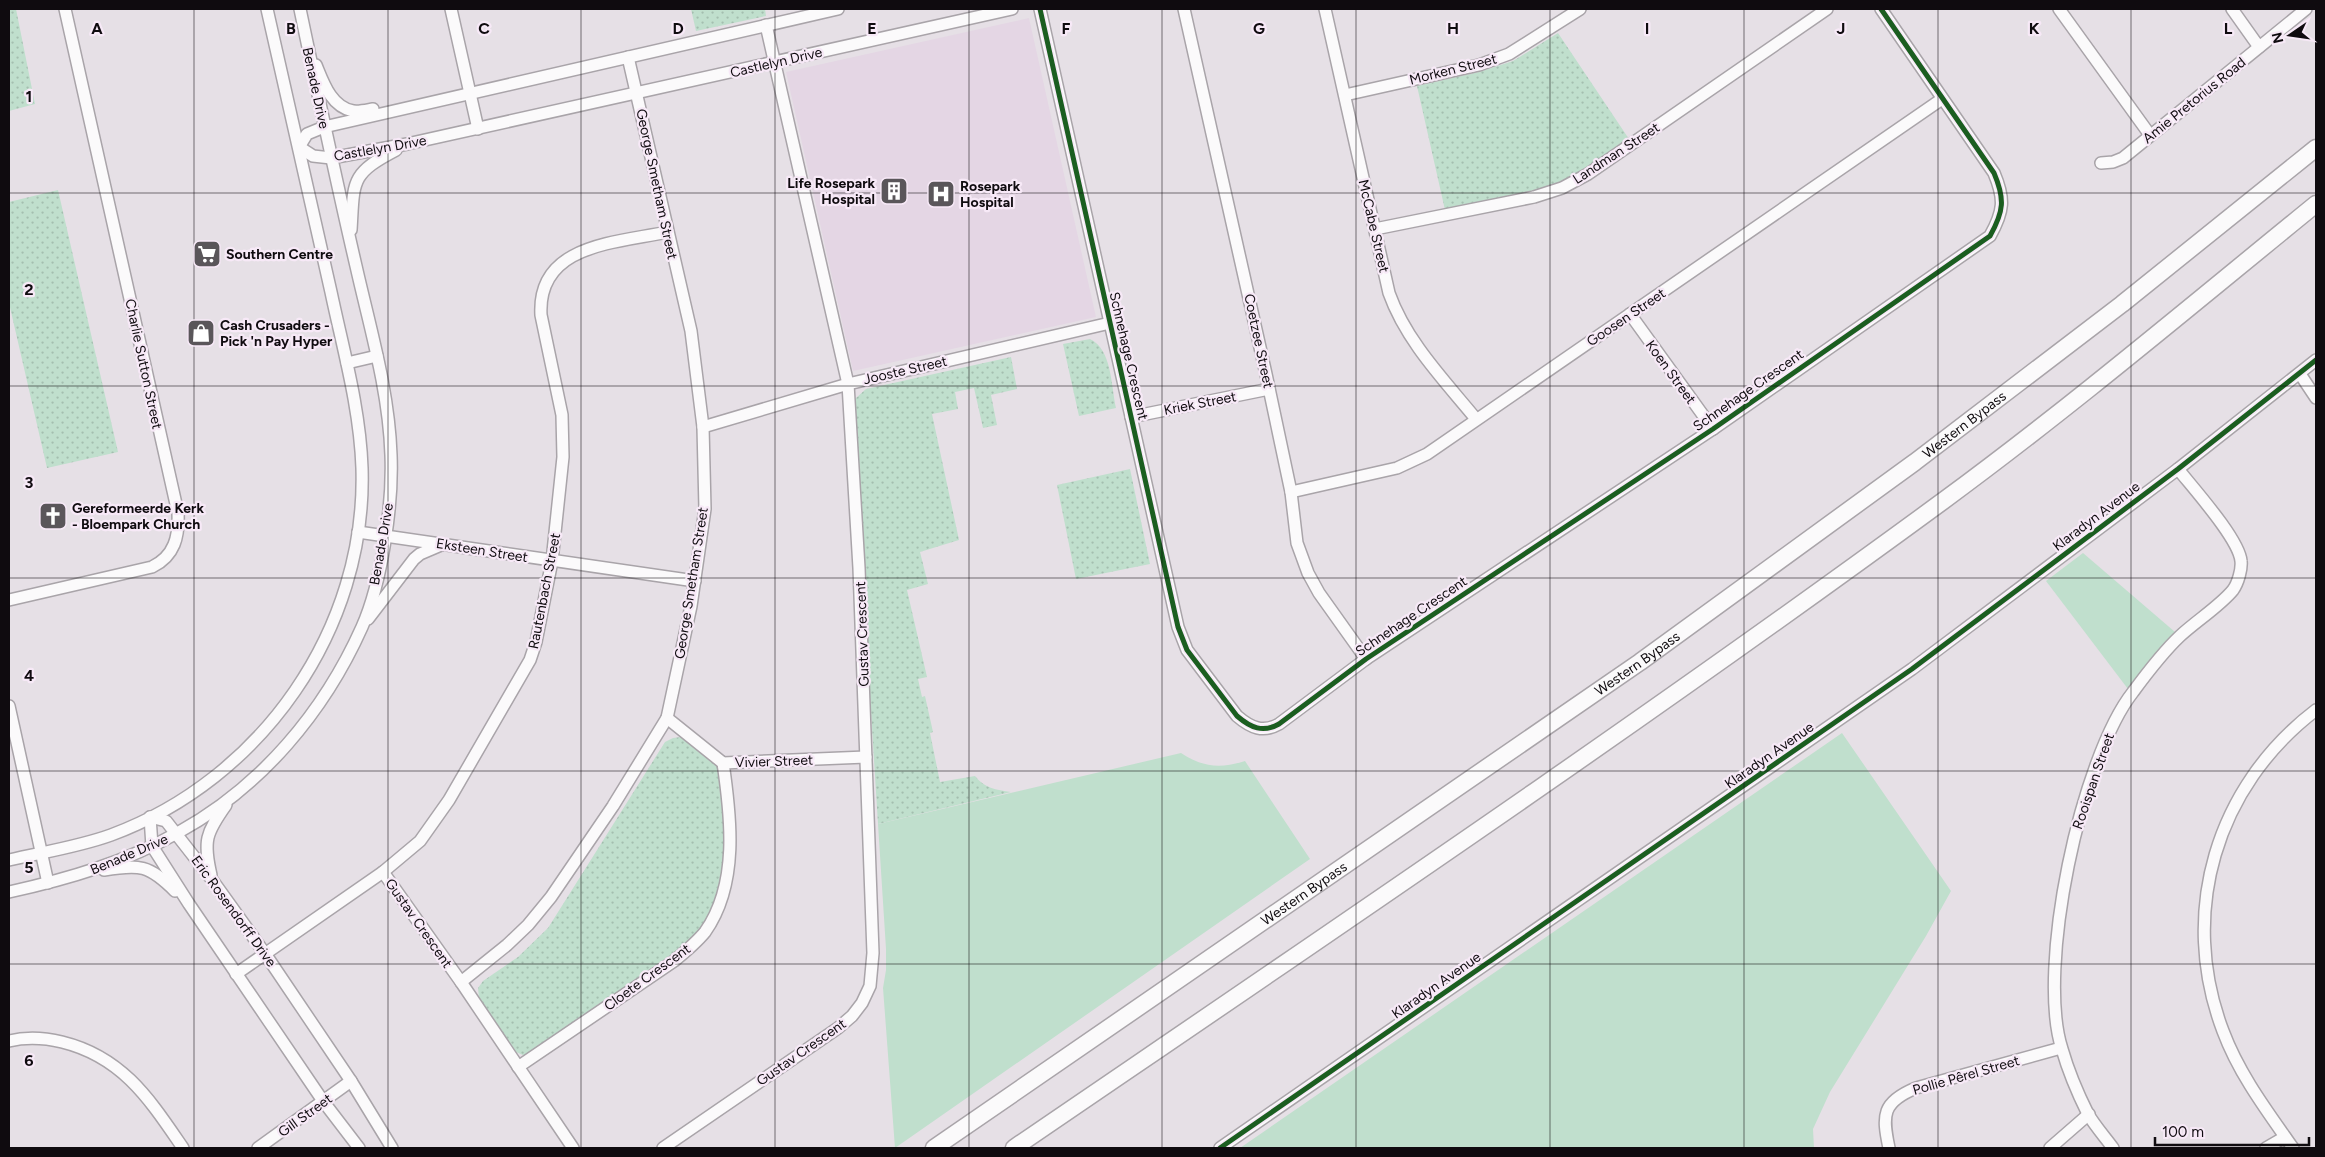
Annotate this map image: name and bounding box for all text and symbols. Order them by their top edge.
north arrow [2265,10,2315,60]
text: A [91,19,103,38]
text: B [286,19,296,38]
text: C [478,19,490,38]
text: D [672,19,684,38]
text: E [867,19,877,38]
text: F [1062,19,1071,38]
text: G [1253,19,1265,38]
text: H [1447,19,1459,38]
text: I [1645,19,1649,38]
text: J [1837,19,1845,38]
text: K [2029,19,2040,38]
text: L [2224,19,2233,38]
text: N [2268,31,2287,45]
street label: Castlelyn Drive [728,44,824,81]
street label: Benade Drive [299,46,333,131]
street label: Morken Street [1408,50,1499,89]
street label: Amie Pretorius Road [2139,54,2249,147]
text: 1 [26,87,32,106]
street label: George Smetham Street [632,107,681,261]
street label: Landman Street [1570,119,1663,188]
street label: Castlelyn Drive [332,132,428,165]
place label: Life Rosepark Hospital [787,175,875,208]
building icon: Life Rosepark Hospital [879,176,909,206]
place label: Rosepark Hospital [960,178,1021,211]
street label: McCabe Street [1355,178,1392,274]
hospital icon: Rosepark Hospital [926,179,956,209]
supermarket icon: Southern Centre [192,239,222,269]
place label: Southern Centre [226,246,333,263]
text: 2 [24,280,34,299]
street label: Goosen Street [1584,285,1669,350]
street label: Schnehage Crescent [1105,290,1152,422]
street label: Coetzee Street [1240,292,1277,390]
street label: Charlie Sutton Street [121,297,166,431]
place label: Cash Crusaders - Pick 'n Pay Hyper [220,317,333,350]
shop icon: Cash Crusaders - Pick 'n Pay Hyper [186,318,216,348]
street label: Koen Street [1642,337,1699,407]
street label: Schnehage Crescent [1690,346,1807,435]
street label: Jooste Street [862,353,949,388]
street label: Kriek Street [1162,388,1238,419]
street label: Western Bypass [1919,388,2010,462]
text: 3 [25,473,34,492]
street label: Klaradyn Avenue [2049,478,2144,555]
place label: Gereformeerde Kerk - Bloempark Church [72,500,204,533]
church icon: Gereformeerde Kerk - Bloempark Church [38,501,68,531]
street label: Benade Drive [366,501,397,586]
street label: George Smetham Street [671,506,712,660]
street label: Rautenbach Street [525,532,564,651]
street label: Eksteen Street [435,535,529,566]
street label: Schnehage Crescent [1352,573,1470,660]
street label: Gustav Crescent [852,581,873,687]
street label: Western Bypass [1592,628,1683,700]
text: 4 [24,666,34,685]
street label: Klaradyn Avenue [1721,718,1817,792]
street label: Rooispan Street [2069,731,2118,832]
street label: Vivier Street [734,752,814,771]
street label: Benade Drive [88,830,171,878]
street label: Eric Rosendorff Drive [188,852,280,971]
text: 5 [24,858,34,877]
street label: Western Bypass [1258,858,1350,929]
street label: Gustav Crescent [381,875,456,971]
street label: Cloete Crescent [601,940,694,1014]
street label: Klaradyn Avenue [1388,948,1484,1022]
street label: Gustav Crescent [753,1015,849,1090]
text: 6 [24,1051,34,1070]
street label: Pollie Pêrel Street [1911,1052,2022,1099]
street label: Gill Street [275,1090,336,1141]
scale bar [2155,1114,2309,1146]
text: 100 m [2162,1123,2204,1141]

